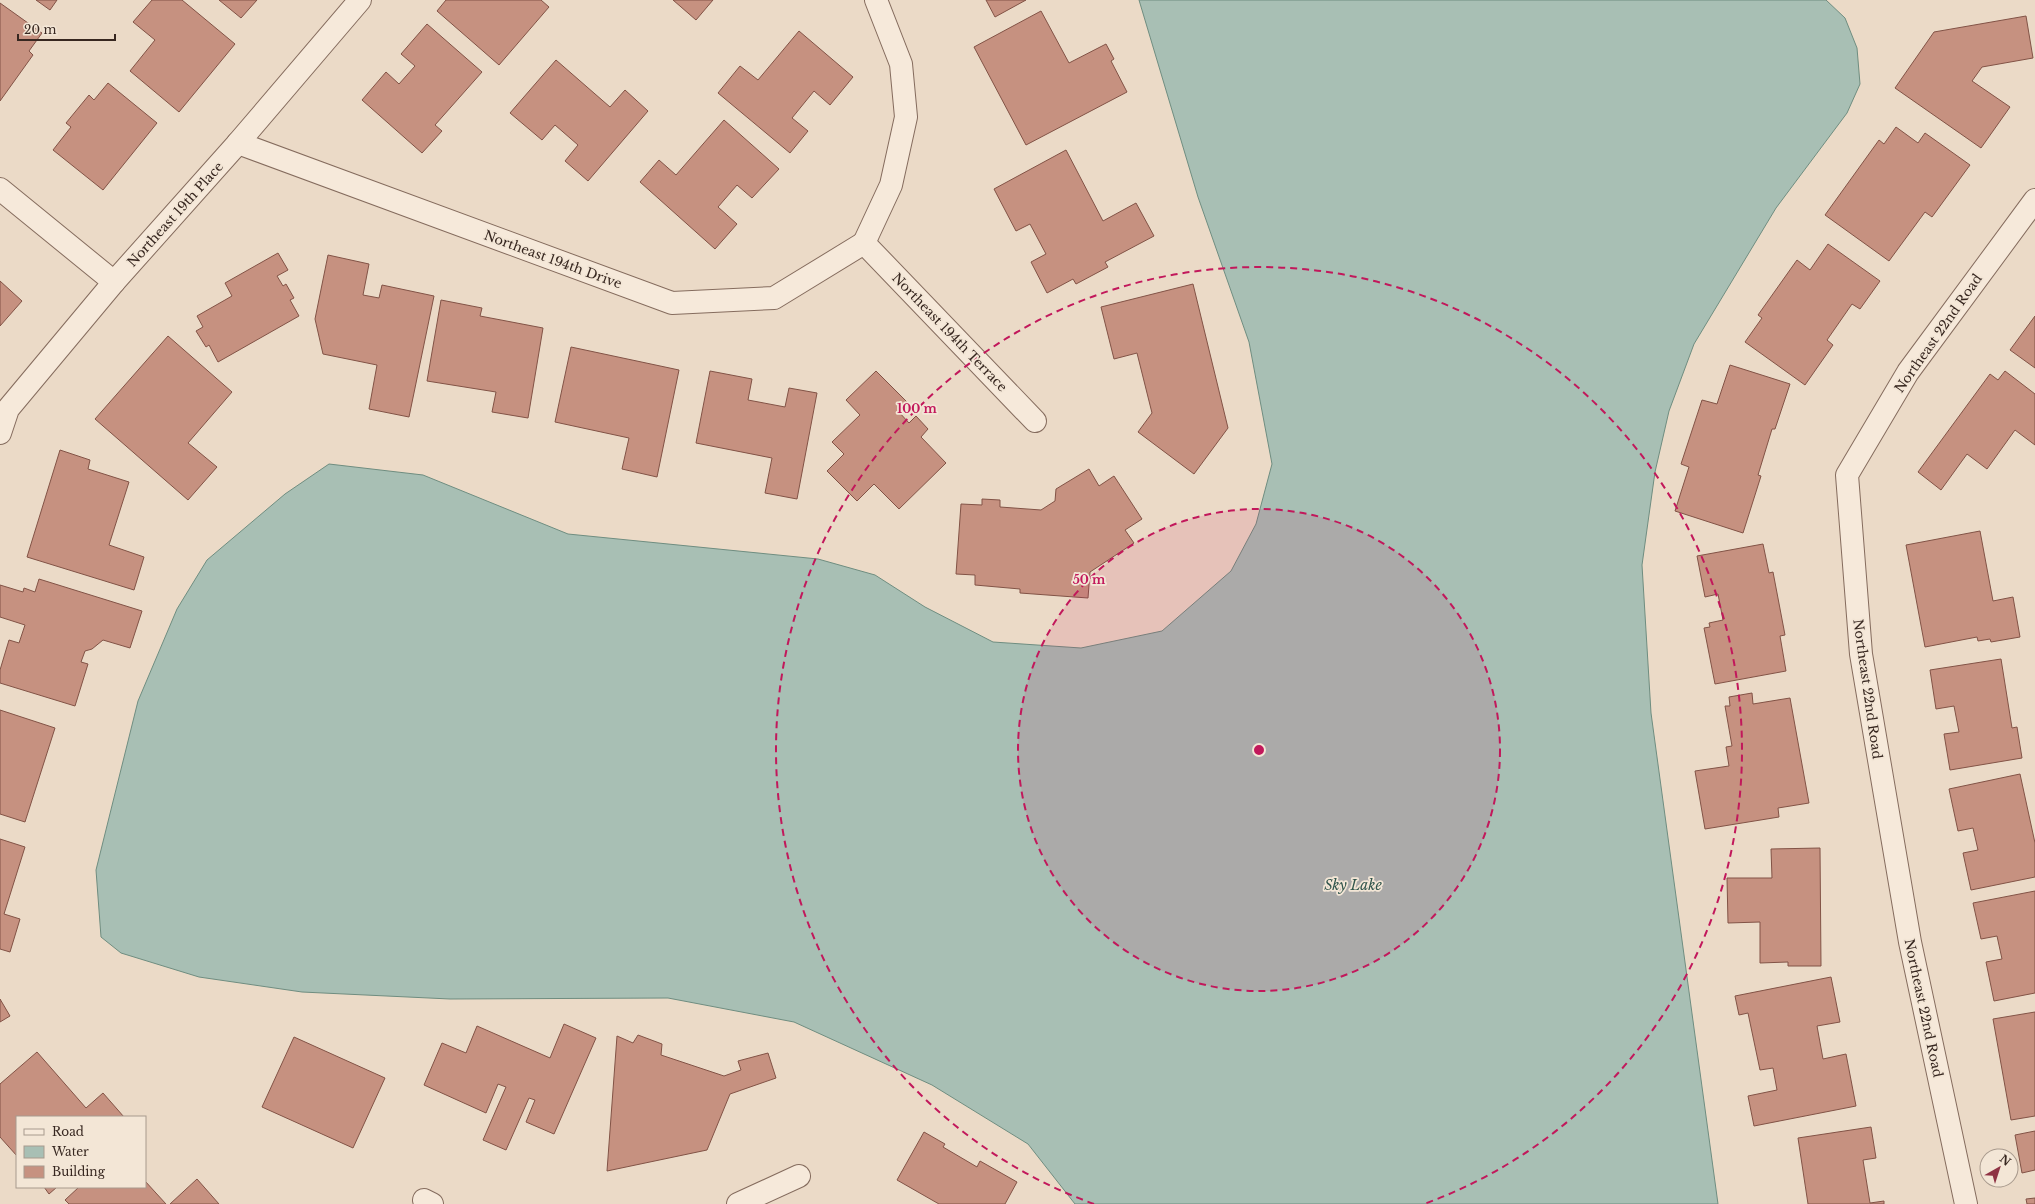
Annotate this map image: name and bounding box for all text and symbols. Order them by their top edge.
scale bar [18,16,115,42]
text: 20 m [24,22,56,37]
street label: Northeast 19th Place [124,158,227,270]
street label: Northeast 194th Drive [482,227,624,292]
street label: Northeast 194th Terrace [888,269,1011,395]
street label: Northeast 22nd Road [1891,270,1986,396]
text: 100 m [897,401,938,416]
text: 50 m [1073,572,1106,587]
street label: Northeast 22nd Road [1849,618,1886,760]
centre of rings [1252,743,1266,757]
water label: Sky Lake [1324,876,1382,894]
street label: Northeast 22nd Road [1901,937,1947,1079]
legend [16,1116,146,1188]
text: Road [52,1124,84,1139]
text: Water [51,1144,89,1159]
north arrow [1979,1148,2019,1188]
text: N [1997,1152,2014,1169]
text: Building [52,1164,106,1179]

